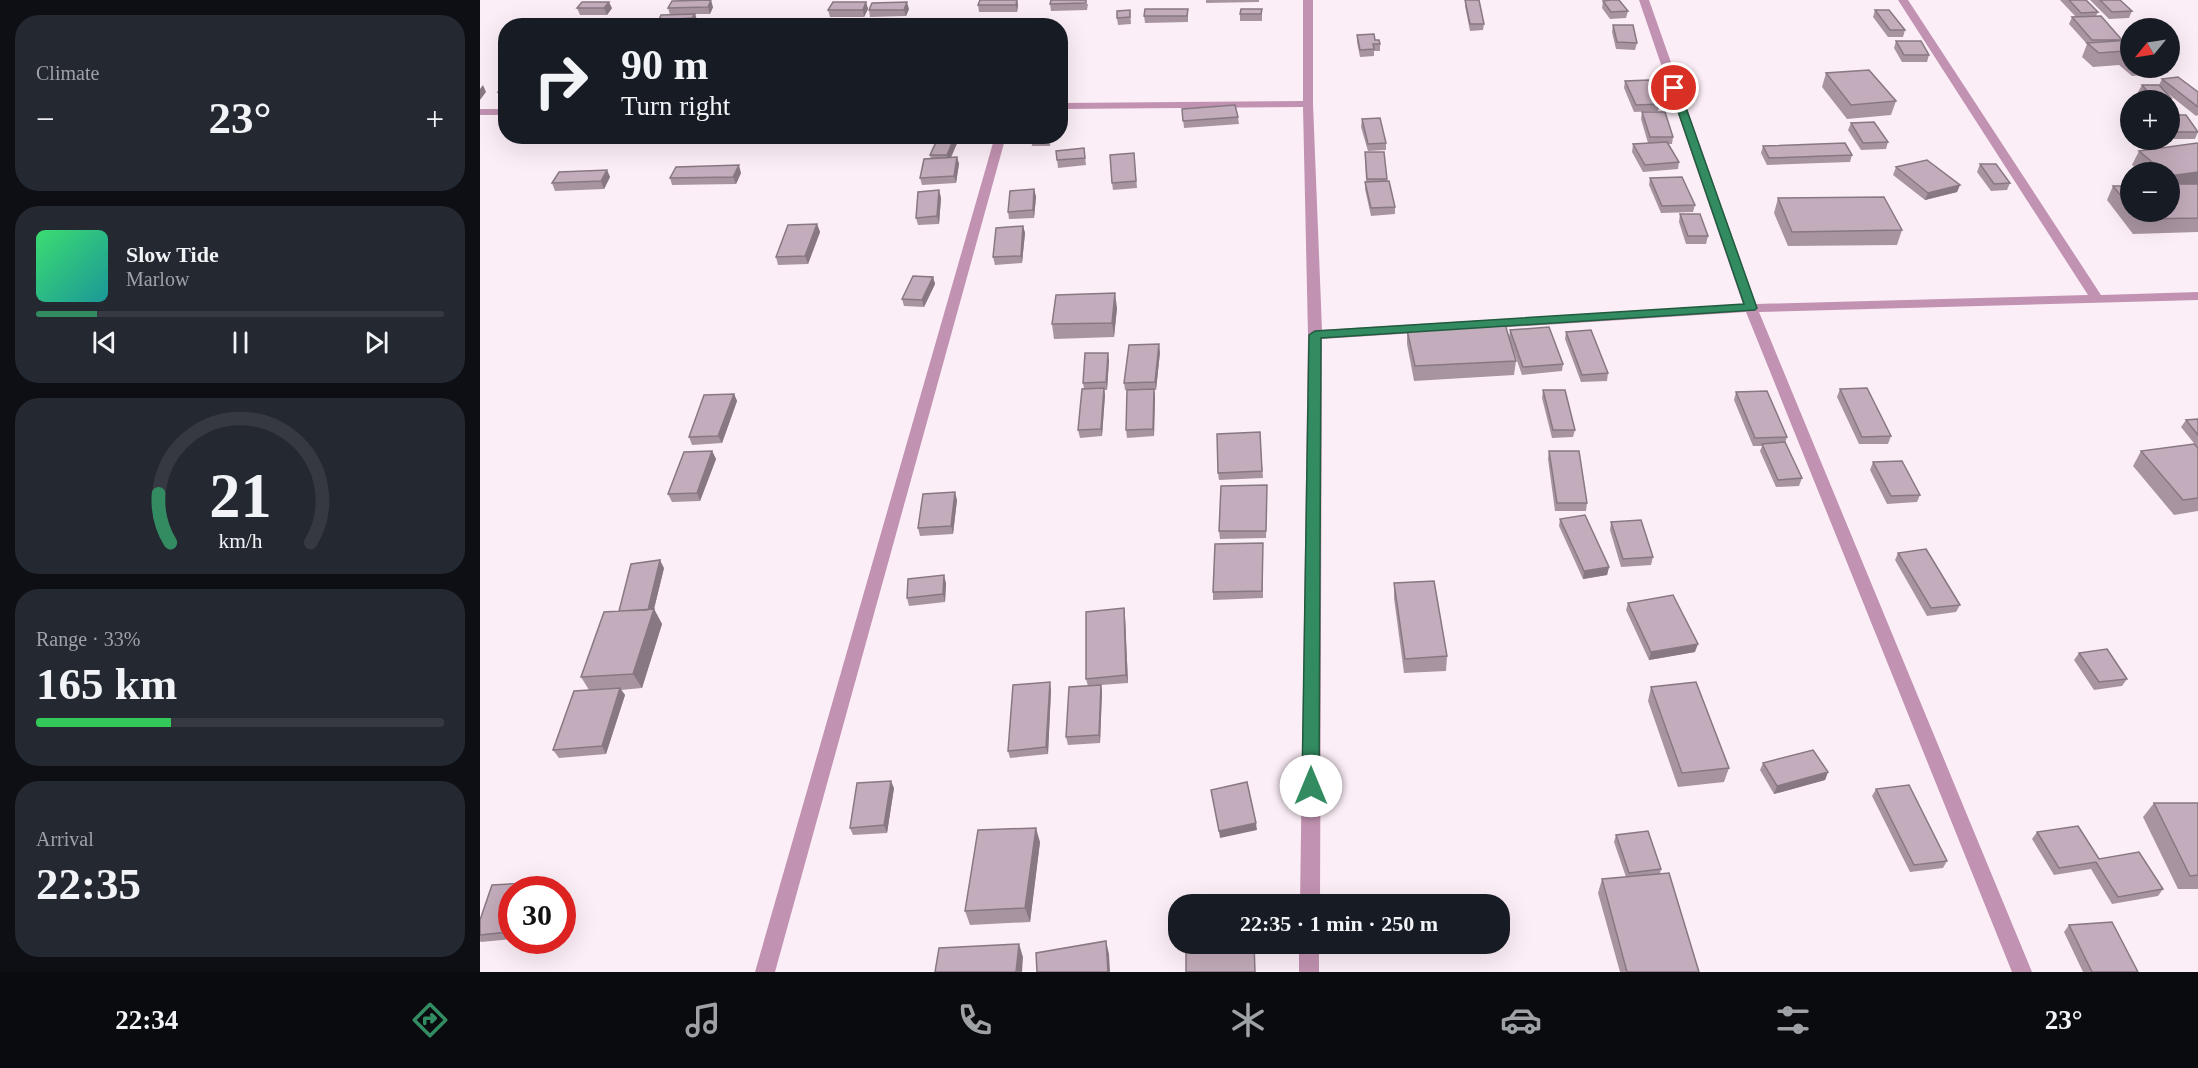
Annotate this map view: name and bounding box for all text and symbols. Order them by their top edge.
north arrow [2120,18,2180,78]
map controls [2120,18,2180,222]
icon: right [522,42,600,120]
text: 90 m [621,42,709,88]
text: Climate [36,62,99,84]
pin [1648,62,1699,113]
icon: arrive [1657,71,1690,104]
button: + [2120,90,2180,150]
text: Turn right [621,91,730,121]
text: 23° [209,93,272,143]
text: − [36,101,55,137]
text: + [425,101,444,137]
button: − [2120,162,2180,222]
text: Slow Tide [126,242,219,267]
text: Marlow [126,268,189,290]
icon: previous [88,326,121,359]
icon: pause [224,326,257,359]
icon: next [360,326,393,359]
text: 21 [209,461,271,530]
text: km/h [218,529,262,553]
text: Range · 33% [36,628,140,650]
text: 165 km [36,659,177,709]
position arrow [1279,754,1343,818]
text: Arrival [36,828,94,850]
text: 22:35 [36,859,141,909]
speed limit sign: 30 [498,876,576,954]
text: 22:35 · 1 min · 250 m [1240,911,1438,936]
icon: directions [409,999,451,1041]
icon: music [682,999,724,1041]
icon: phone [954,999,996,1041]
icon: climate [1227,999,1269,1041]
icon: car [1500,999,1542,1041]
icon: filters [1772,999,1814,1041]
text: 22:34 [115,1005,178,1035]
text: 23° [2045,1005,2083,1035]

